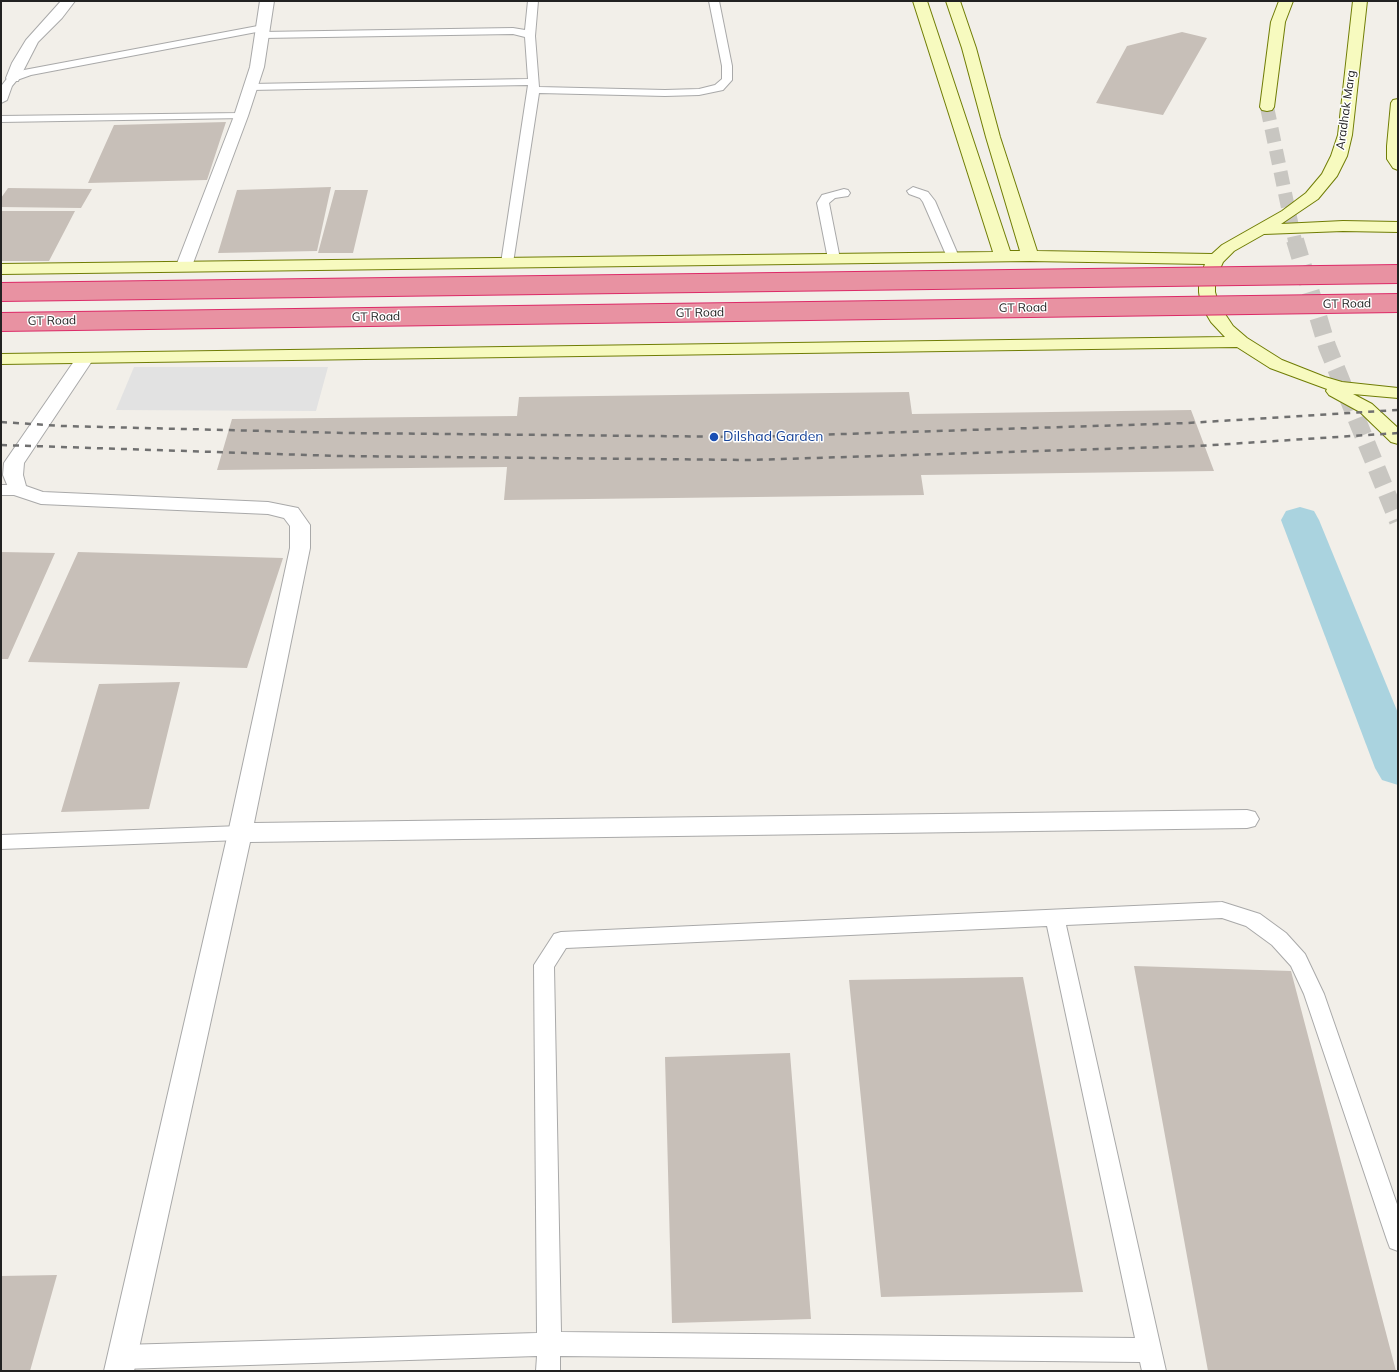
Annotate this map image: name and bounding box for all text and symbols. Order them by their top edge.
street label: Aradhak Marg [1333,69,1359,151]
street label: GT Road [1323,296,1371,312]
street label: GT Road [999,300,1047,316]
street label: GT Road [676,305,724,321]
street label: GT Road [352,309,400,325]
street label: GT Road [28,313,76,329]
place label: Dilshad Garden [723,429,824,445]
marker: Dilshad Garden [708,431,720,443]

